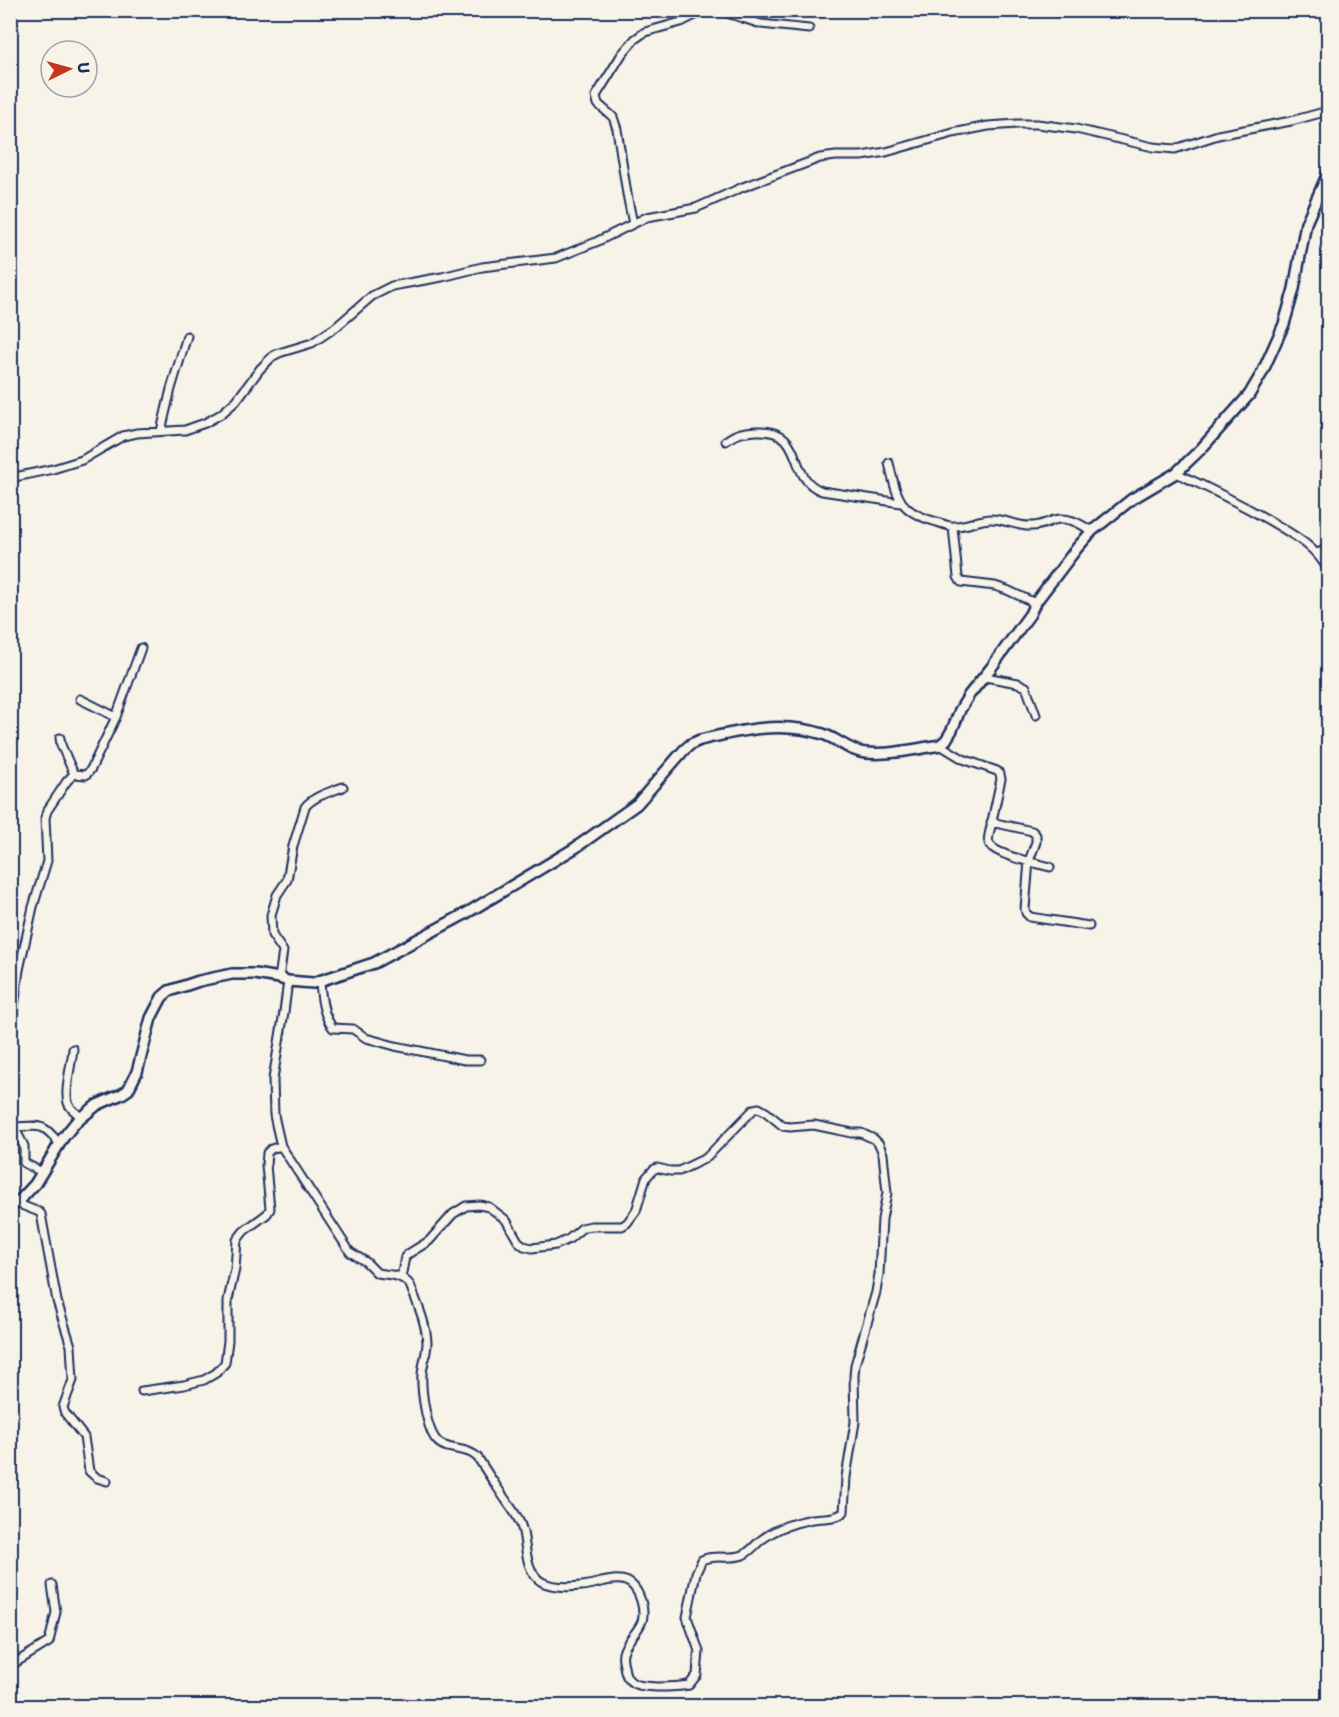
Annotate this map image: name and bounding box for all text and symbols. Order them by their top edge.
north arrow [39,39,99,99]
text: U [73,61,94,74]

